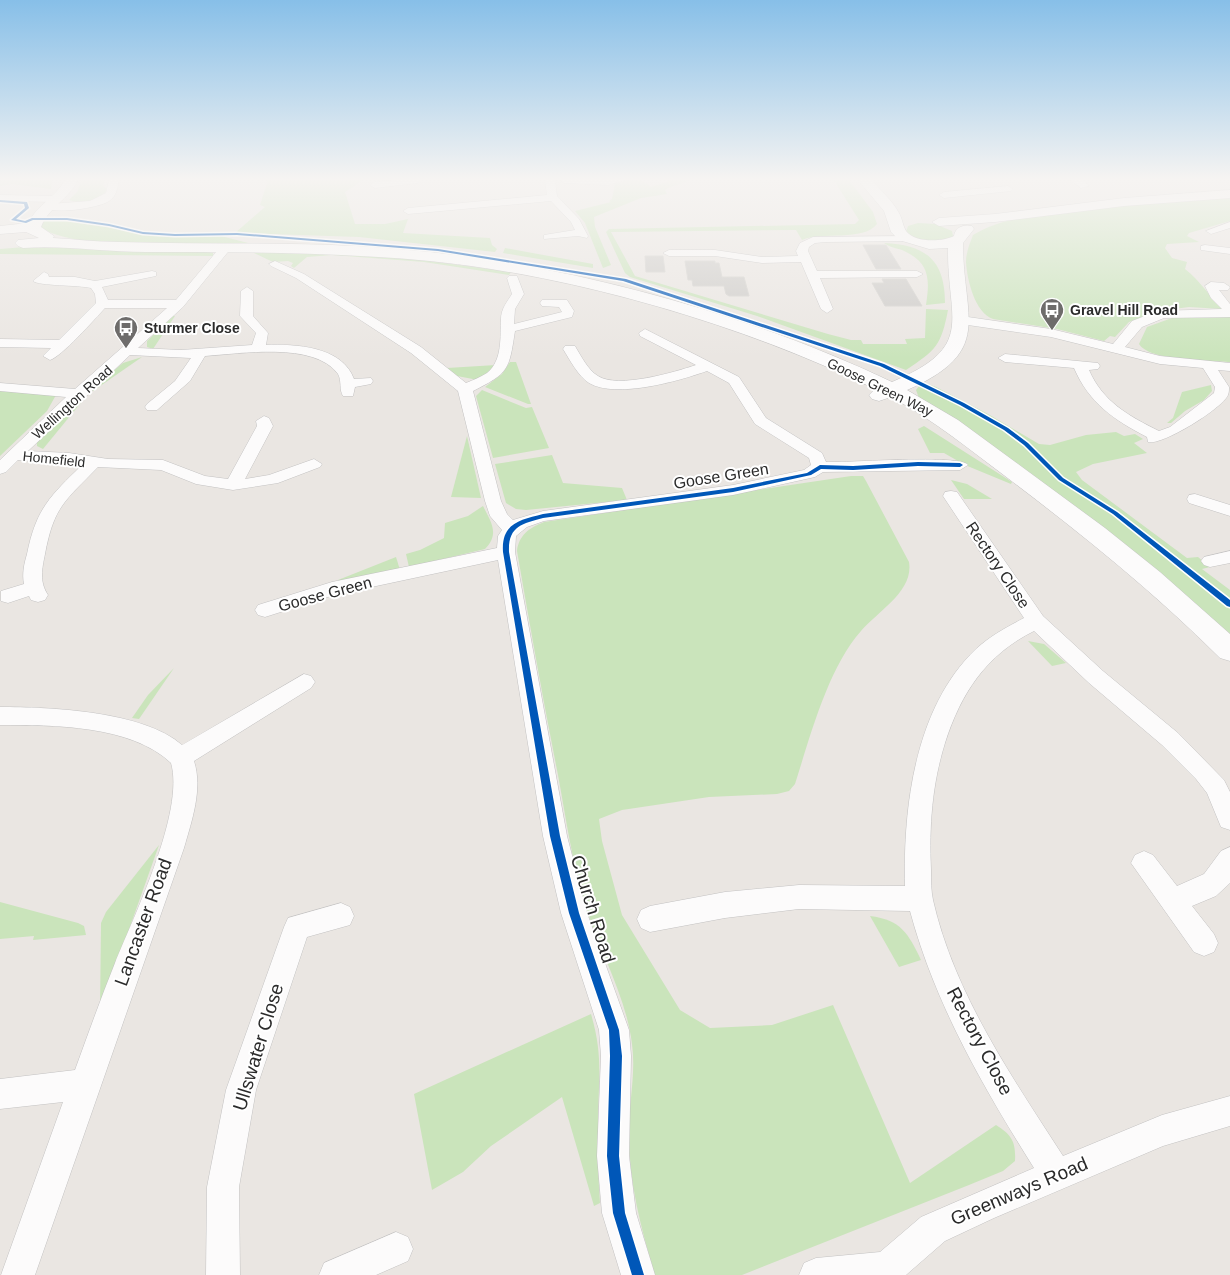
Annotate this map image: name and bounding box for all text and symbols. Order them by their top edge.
bus stop icon: Gravel Hill Road [1039,297,1065,331]
place label: Gravel Hill Road [1070,302,1178,318]
bus stop icon: Sturmer Close [113,315,139,349]
place label: Sturmer Close [144,320,240,336]
street label: Goose Green Way [825,355,935,419]
street label: Wellington Road [29,362,115,442]
street label: Homefield [22,448,86,470]
street label: Goose Green [672,460,770,492]
street label: Rectory Close [963,519,1033,611]
street label: Goose Green [276,573,374,615]
street label: Church Road [567,852,619,966]
street label: Lancaster Road [110,855,176,989]
street label: Ullswater Close [229,981,287,1113]
street label: Rectory Close [943,983,1017,1099]
street label: Greenways Road [947,1153,1091,1229]

